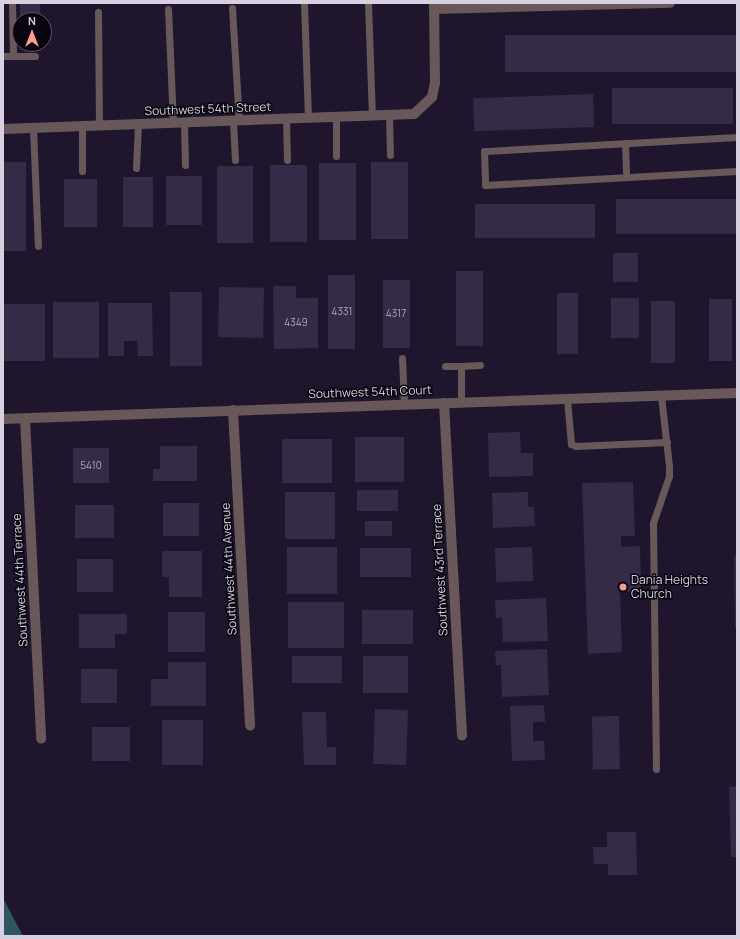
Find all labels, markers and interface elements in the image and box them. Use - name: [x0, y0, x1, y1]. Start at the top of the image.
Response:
- north arrow: [12, 12, 52, 52]
- text: N: [28, 13, 36, 28]
- street label: Southwest 54th Street: [144, 100, 272, 118]
- house number: 4331: [332, 306, 352, 318]
- house number: 4317: [386, 308, 406, 320]
- house number: 4349: [284, 317, 308, 329]
- street label: Southwest 54th Court: [308, 383, 432, 401]
- house number: 5410: [80, 460, 102, 472]
- street label: Southwest 44th Avenue: [218, 502, 240, 636]
- street label: Southwest 43rd Terrace: [429, 504, 451, 636]
- street label: Southwest 44th Terrace: [9, 513, 31, 647]
- place label: Dania Heights Church: [631, 573, 708, 601]
- marker: Dania Heights Church: [618, 582, 628, 592]

